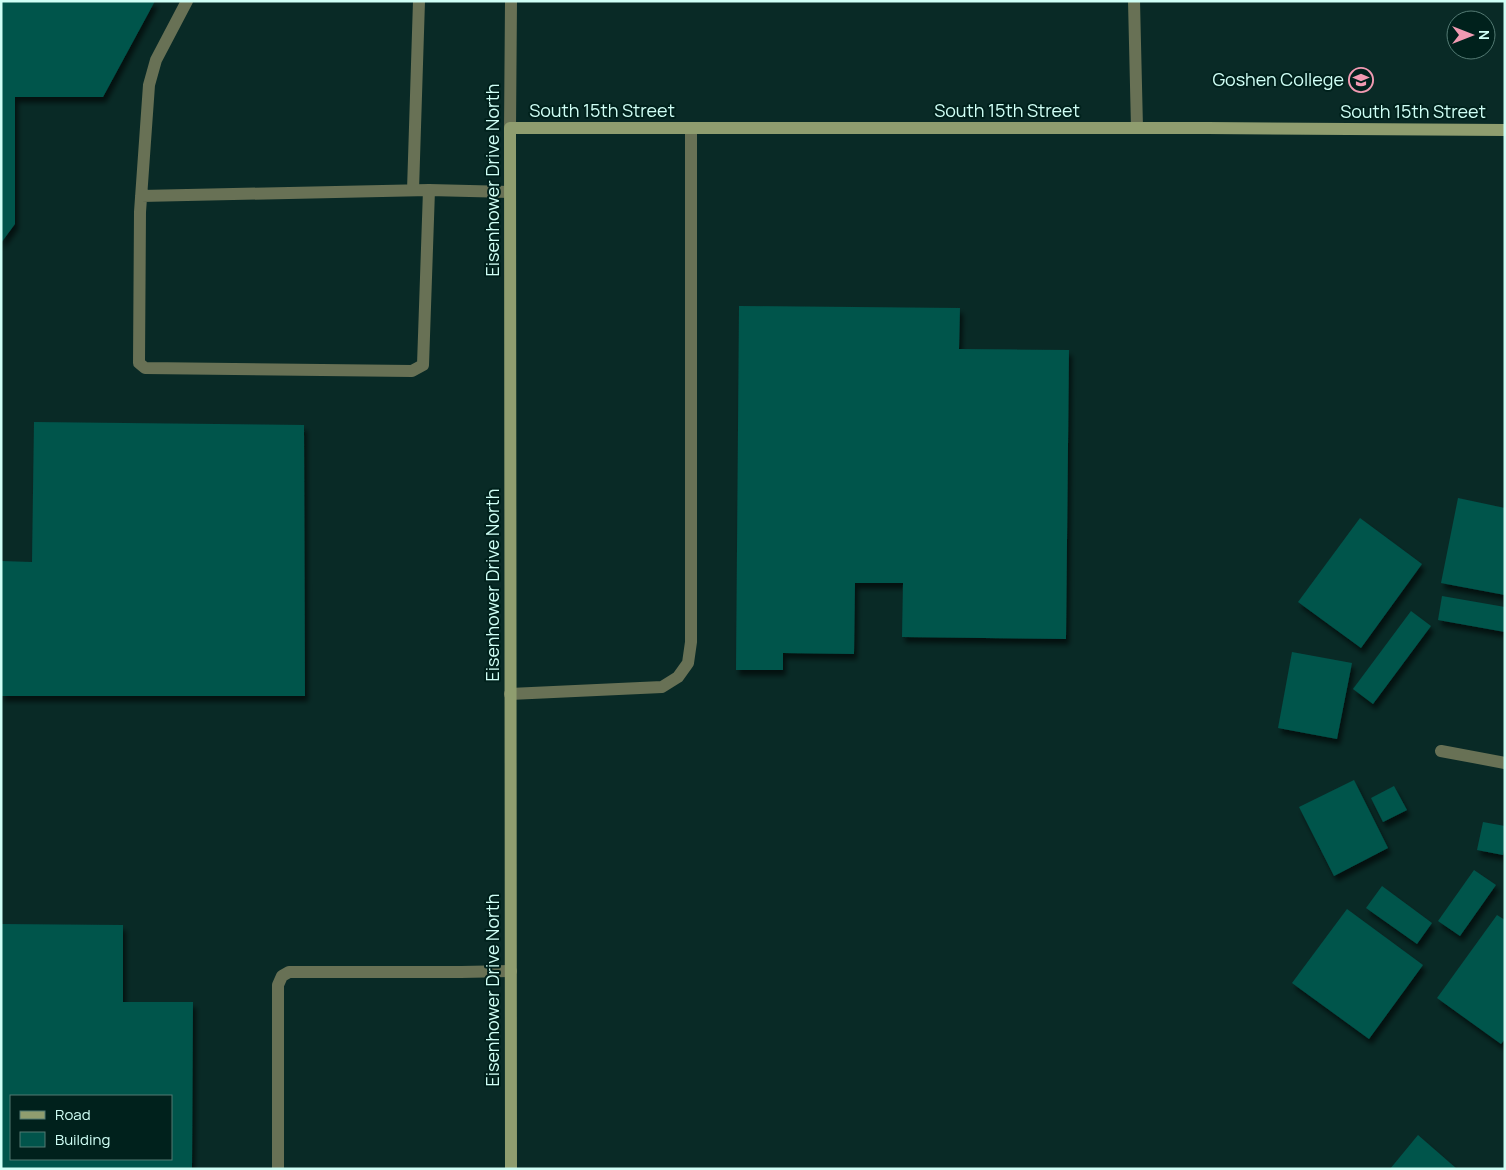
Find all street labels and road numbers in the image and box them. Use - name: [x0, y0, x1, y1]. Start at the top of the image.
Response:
- street label: Eisenhower Drive North: [480, 84, 504, 276]
- street label: South 15th Street: [529, 98, 675, 122]
- street label: South 15th Street: [934, 98, 1080, 122]
- street label: South 15th Street: [1340, 99, 1486, 123]
- street label: Eisenhower Drive North: [480, 489, 504, 681]
- street label: Eisenhower Drive North: [480, 894, 504, 1086]

